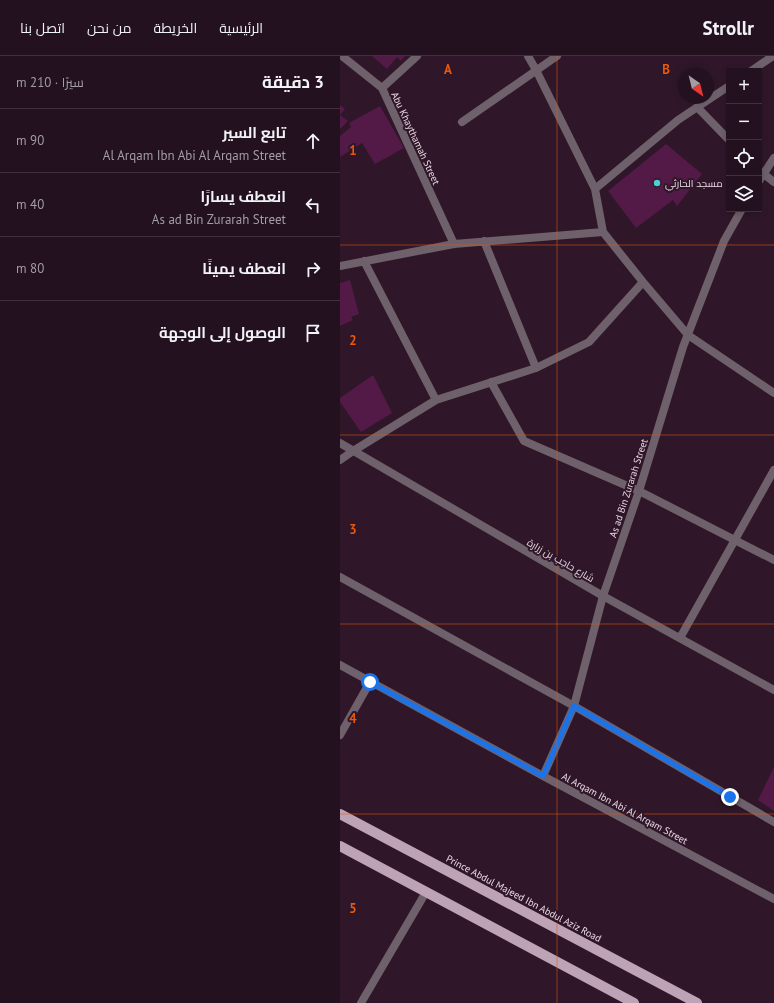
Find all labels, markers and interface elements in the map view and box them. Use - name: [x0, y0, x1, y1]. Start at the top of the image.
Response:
- text: Strollr: [703, 16, 754, 40]
- text: اتصل بنا: [20, 19, 65, 37]
- text: من نحن: [87, 19, 131, 37]
- text: الخريطة: [153, 19, 197, 37]
- text: الرئيسية: [219, 19, 263, 37]
- text: A: [444, 61, 452, 78]
- text: B: [662, 61, 670, 78]
- north arrow: [678, 68, 714, 104]
- map controls: [726, 68, 762, 212]
- button: +: [726, 68, 762, 104]
- text: 3 دقيقة: [262, 71, 324, 93]
- text: سيرًا · 210 m: [16, 74, 84, 91]
- street label: Abu Khaythamah Street: [388, 90, 443, 187]
- button: −: [726, 104, 762, 140]
- text: تابع السير: [223, 123, 286, 142]
- icon: ahead: [302, 130, 324, 152]
- text: 90 m: [16, 132, 44, 149]
- button: locate: [726, 140, 762, 176]
- text: 1: [349, 142, 357, 159]
- text: Al Arqam Ibn Abi Al Arqam Street: [103, 147, 286, 164]
- button: layers: [726, 176, 762, 212]
- place label: مسجد الحارثي: [665, 177, 723, 191]
- marker: مسجد الحارثي: [652, 178, 662, 188]
- text: انعطف يسارًا: [200, 187, 286, 206]
- icon: left: [302, 194, 324, 216]
- text: 40 m: [16, 196, 44, 213]
- text: As ad Bin Zurarah Street: [152, 211, 286, 228]
- icon: right: [302, 258, 324, 280]
- text: انعطف يمينًا: [202, 259, 286, 278]
- text: 80 m: [16, 260, 44, 277]
- icon: arrive: [302, 322, 324, 344]
- text: الوصول إلى الوجهة: [159, 323, 286, 342]
- text: 2: [349, 332, 357, 349]
- street label: As ad Bin Zurarah Street: [606, 436, 651, 539]
- text: 3: [349, 521, 357, 538]
- street label: شارع حاجب بن زرارة: [525, 536, 597, 585]
- route start: [361, 673, 379, 691]
- text: 4: [349, 710, 357, 727]
- street label: Al Arqam Ibn Abi Al Arqam Street: [559, 770, 691, 848]
- route end: [721, 788, 739, 806]
- street label: Prince Abdul Majeed Ibn Abdul Aziz Road: [444, 852, 604, 945]
- text: 5: [349, 900, 357, 917]

